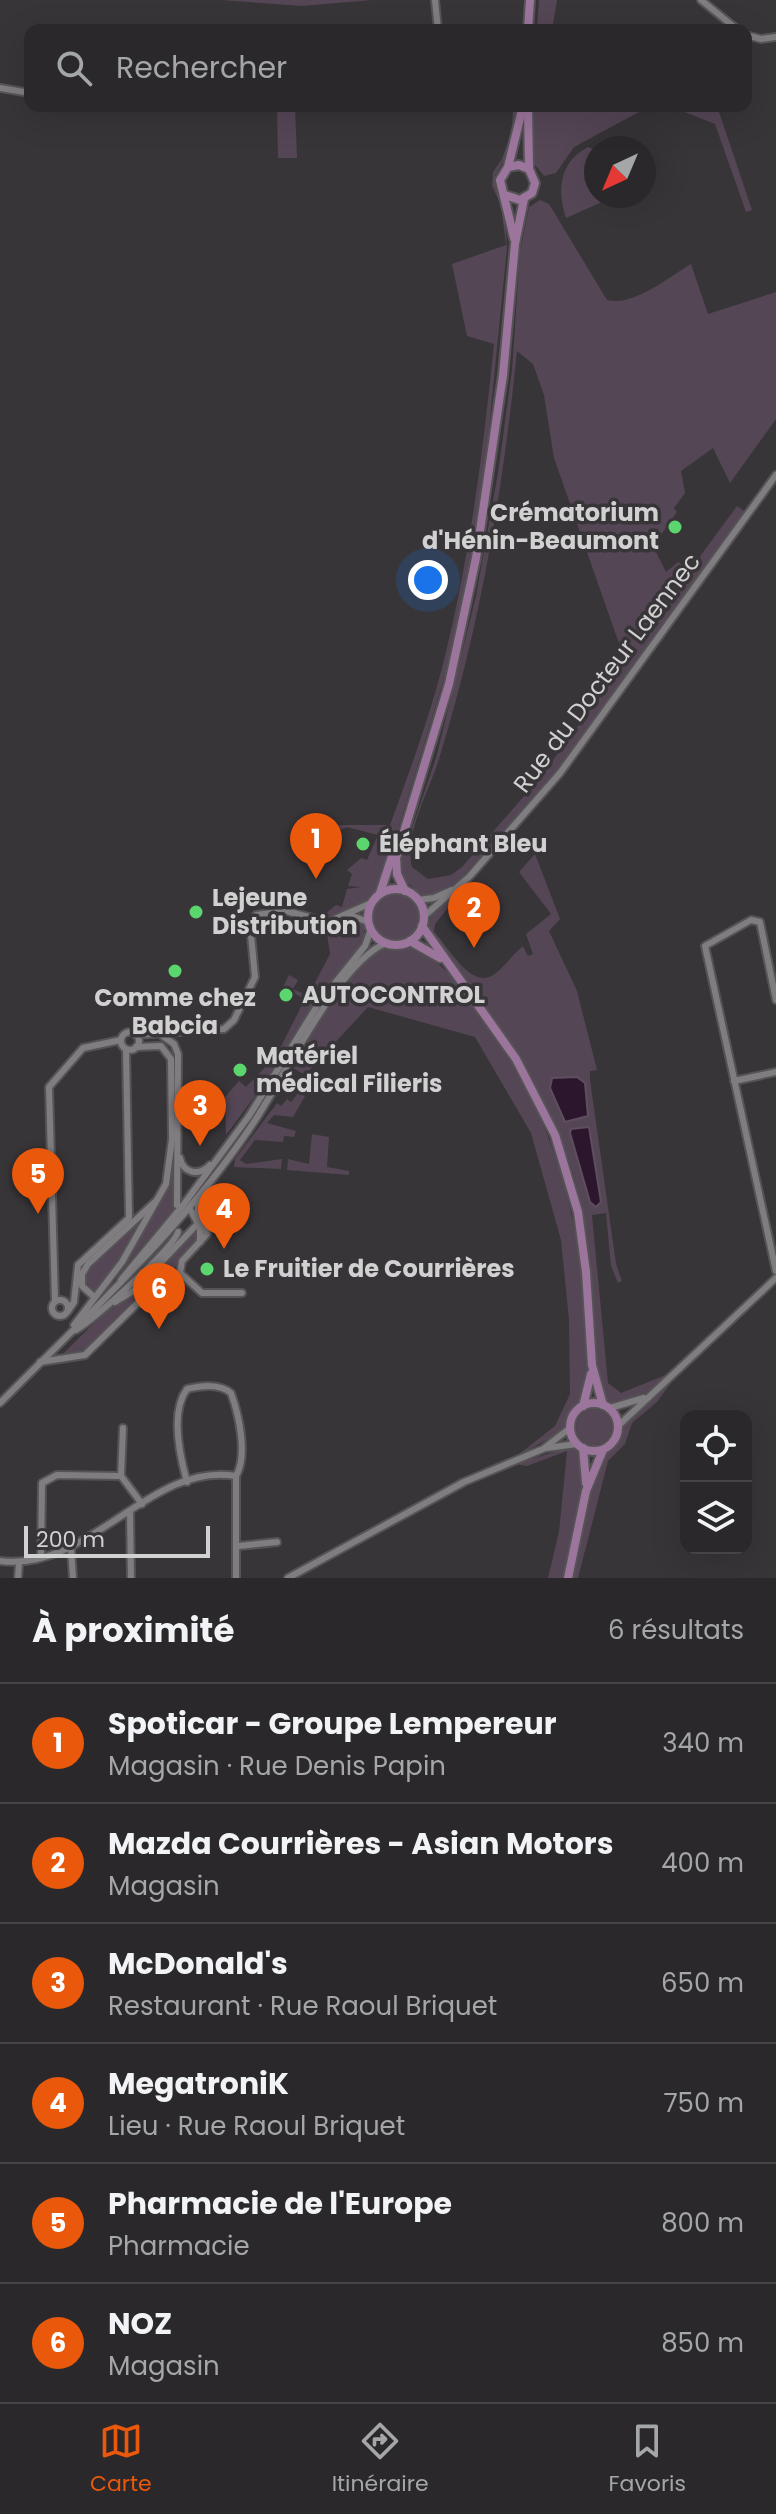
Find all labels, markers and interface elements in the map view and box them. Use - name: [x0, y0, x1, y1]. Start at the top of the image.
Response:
- search box: [24, 24, 752, 112]
- icon: search: [52, 46, 96, 90]
- text: Rechercher: [116, 46, 287, 89]
- north arrow: [584, 136, 656, 208]
- place label: Crématorium d'Hénin-Beaumont: [422, 496, 659, 557]
- marker: Crématorium d'Hénin-Beaumont: [666, 518, 684, 536]
- street label: Rue du Docteur Laennec: [506, 546, 708, 799]
- your location: [408, 560, 448, 600]
- pin: 1: [290, 813, 342, 879]
- place label: Éléphant Bleu: [379, 827, 547, 860]
- marker: Éléphant Bleu: [354, 835, 372, 853]
- place label: Lejeune Distribution: [212, 881, 358, 942]
- pin: 2: [448, 882, 500, 948]
- marker: Lejeune Distribution: [187, 903, 205, 921]
- marker: Comme chez Babcia: [166, 962, 184, 980]
- place label: AUTOCONTROL: [302, 978, 485, 1011]
- place label: Comme chez Babcia: [94, 981, 256, 1042]
- marker: AUTOCONTROL: [277, 986, 295, 1004]
- place label: Matériel médical Filieris: [256, 1039, 442, 1100]
- marker: Matériel médical Filieris: [231, 1061, 249, 1079]
- pin: 3: [174, 1080, 226, 1146]
- pin: 5: [12, 1148, 64, 1214]
- pin: 4: [198, 1183, 250, 1249]
- place label: Le Fruitier de Courrières: [223, 1252, 515, 1285]
- marker: Le Fruitier de Courrières: [198, 1260, 216, 1278]
- pin: 6: [133, 1263, 185, 1329]
- map controls: [680, 1410, 752, 1554]
- button: locate: [680, 1410, 752, 1482]
- button: layers: [680, 1482, 752, 1554]
- scale bar: [24, 1522, 210, 1558]
- text: 200 m: [36, 1524, 105, 1555]
- text: À proximité: [32, 1606, 234, 1654]
- text: 6 résultats: [608, 1612, 744, 1648]
- text: Spoticar - Groupe Lempereur: [108, 1702, 556, 1745]
- text: 1: [53, 1725, 63, 1761]
- text: 340 m: [662, 1725, 744, 1761]
- text: Magasin · Rue Denis Papin: [108, 1748, 446, 1784]
- text: Mazda Courrières - Asian Motors: [108, 1822, 613, 1865]
- text: 2: [51, 1845, 65, 1881]
- text: 400 m: [661, 1845, 744, 1881]
- text: Magasin: [108, 1868, 220, 1904]
- text: McDonald's: [108, 1942, 288, 1985]
- text: 3: [50, 1965, 66, 2001]
- text: 650 m: [661, 1965, 744, 2001]
- text: Restaurant · Rue Raoul Briquet: [108, 1988, 497, 2024]
- text: MegatroniK: [108, 2062, 289, 2105]
- text: 4: [49, 2085, 67, 2121]
- text: 750 m: [663, 2085, 744, 2121]
- text: Lieu · Rue Raoul Briquet: [108, 2108, 405, 2144]
- text: Pharmacie de l'Europe: [108, 2182, 452, 2225]
- text: 5: [50, 2205, 66, 2241]
- text: 800 m: [661, 2205, 744, 2241]
- text: Pharmacie: [108, 2228, 250, 2264]
- text: NOZ: [108, 2302, 172, 2345]
- text: 6: [50, 2325, 66, 2361]
- text: 850 m: [661, 2325, 744, 2361]
- text: Magasin: [108, 2348, 220, 2384]
- tab: Carte: [90, 2419, 152, 2500]
- tab: Itinéraire: [332, 2419, 429, 2500]
- tab: Favoris: [609, 2419, 686, 2500]

